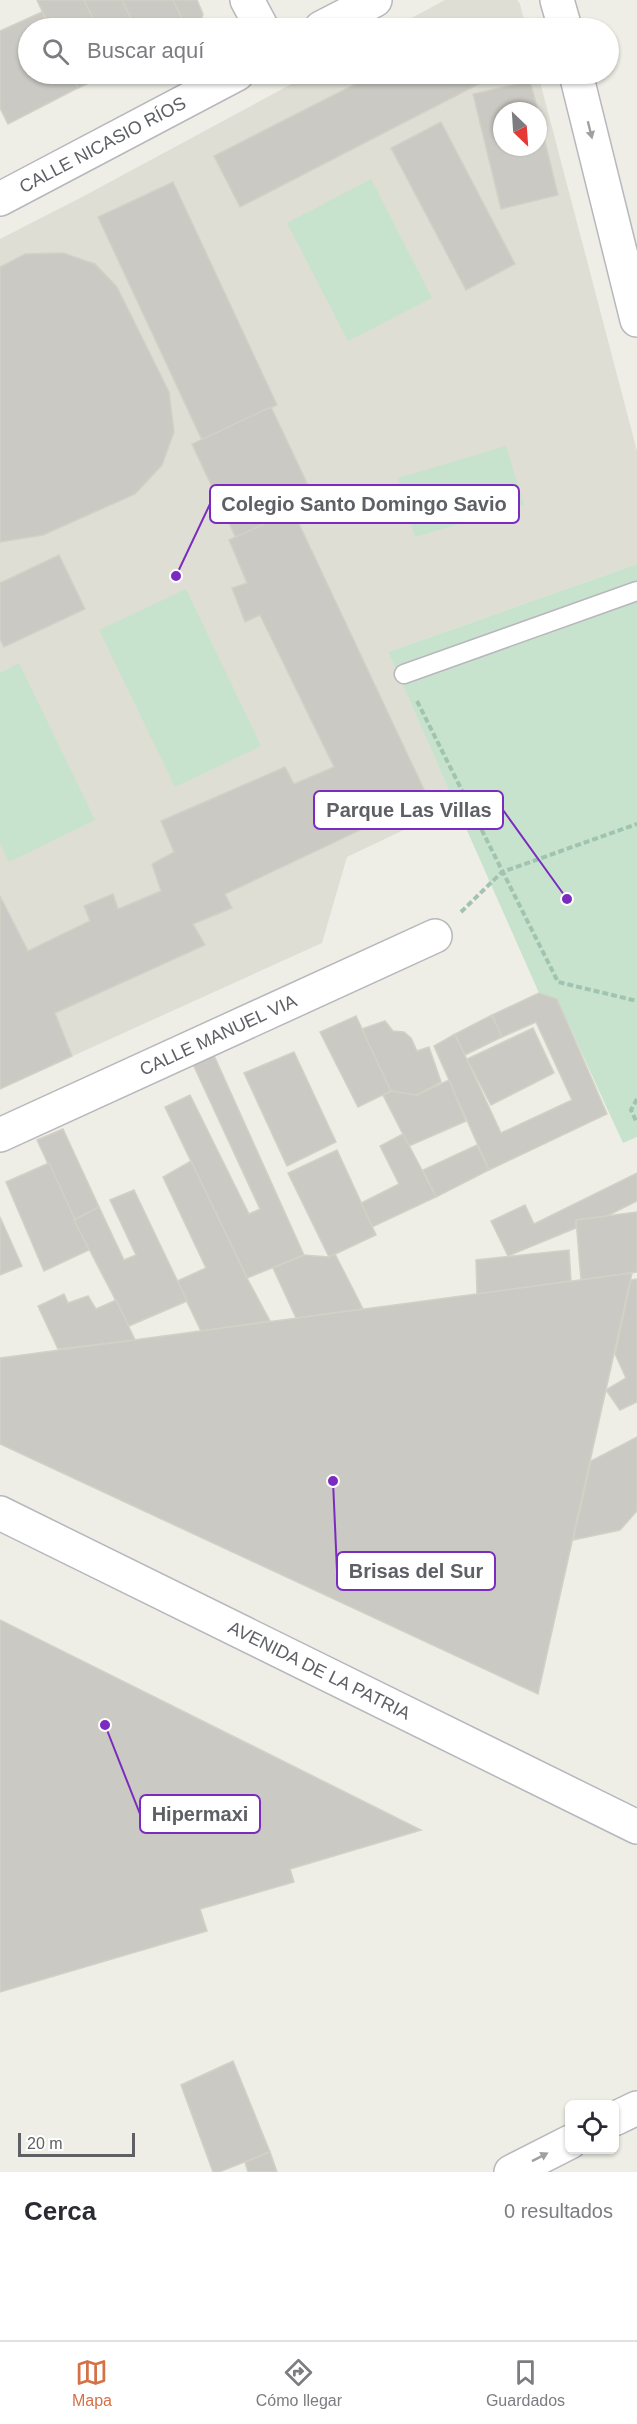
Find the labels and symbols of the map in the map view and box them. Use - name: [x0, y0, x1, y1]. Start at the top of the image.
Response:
- street label: CALLE NICASIO RÍOS: [16, 93, 189, 197]
- north arrow: [493, 102, 547, 156]
- one-way arrow: [585, 121, 595, 139]
- callout: Colegio Santo Domingo Savio: [210, 485, 519, 523]
- text: Colegio Santo Domingo Savio: [221, 493, 507, 515]
- callout: Parque Las Villas: [314, 791, 503, 829]
- text: Parque Las Villas: [326, 799, 492, 821]
- street label: CALLE MANUEL VIA: [137, 991, 300, 1080]
- callout: Brisas del Sur: [337, 1552, 495, 1590]
- text: Brisas del Sur: [349, 1560, 483, 1582]
- street label: AVENIDA DE LA PATRIA: [225, 1617, 414, 1724]
- callout: Hipermaxi: [140, 1795, 260, 1833]
- text: Hipermaxi: [152, 1803, 248, 1825]
- scale bar: [18, 2130, 135, 2158]
- one-way arrow: [532, 2152, 549, 2162]

